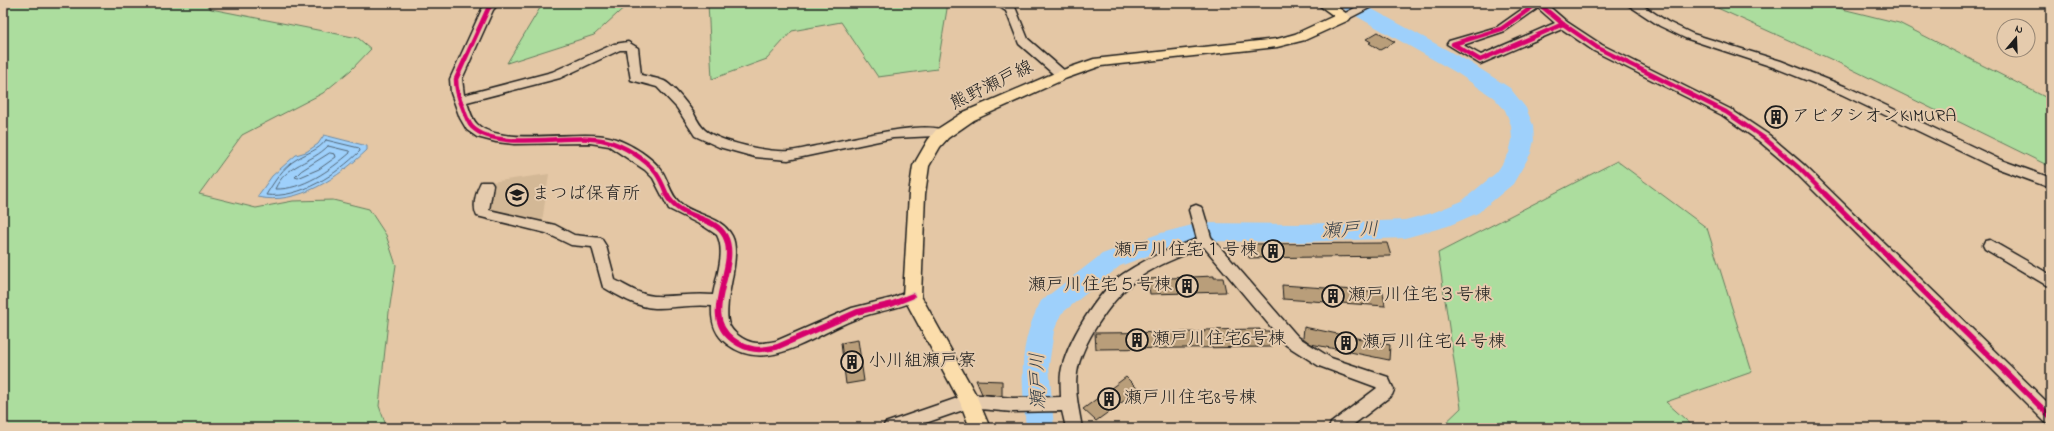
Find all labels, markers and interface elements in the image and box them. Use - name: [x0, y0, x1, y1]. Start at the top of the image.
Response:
- north arrow: [1996, 18, 2036, 58]
- text: N: [2013, 21, 2025, 38]
- street label: 熊野瀬戸線: [946, 55, 1038, 117]
- building icon: アビタシオンKIMURA: [1763, 104, 1789, 130]
- place label: アビタシオンKIMURA: [1792, 104, 1956, 130]
- school or university icon: まつば保育所: [504, 182, 530, 208]
- place label: まつば保育所: [532, 182, 640, 208]
- water label: 瀬戸川: [1321, 217, 1379, 245]
- place label: 瀬戸川住宅１号棟: [1114, 238, 1258, 264]
- building icon: 瀬戸川住宅１号棟: [1260, 238, 1286, 264]
- place label: 瀬戸川住宅５号棟: [1028, 273, 1172, 299]
- building icon: 瀬戸川住宅５号棟: [1174, 273, 1200, 299]
- building icon: 瀬戸川住宅３号棟: [1320, 283, 1346, 309]
- place label: 瀬戸川住宅３号棟: [1348, 283, 1492, 309]
- building icon: 瀬戸川住宅6号棟: [1124, 327, 1150, 353]
- place label: 瀬戸川住宅6号棟: [1152, 327, 1286, 353]
- building icon: 瀬戸川住宅４号棟: [1333, 330, 1359, 356]
- place label: 瀬戸川住宅４号棟: [1362, 330, 1506, 356]
- building icon: 小川組瀬戸寮: [839, 349, 865, 375]
- place label: 小川組瀬戸寮: [868, 349, 976, 375]
- water label: 瀬戸川: [1025, 352, 1053, 410]
- building icon: 瀬戸川住宅8号棟: [1096, 386, 1122, 412]
- place label: 瀬戸川住宅8号棟: [1124, 386, 1257, 412]

